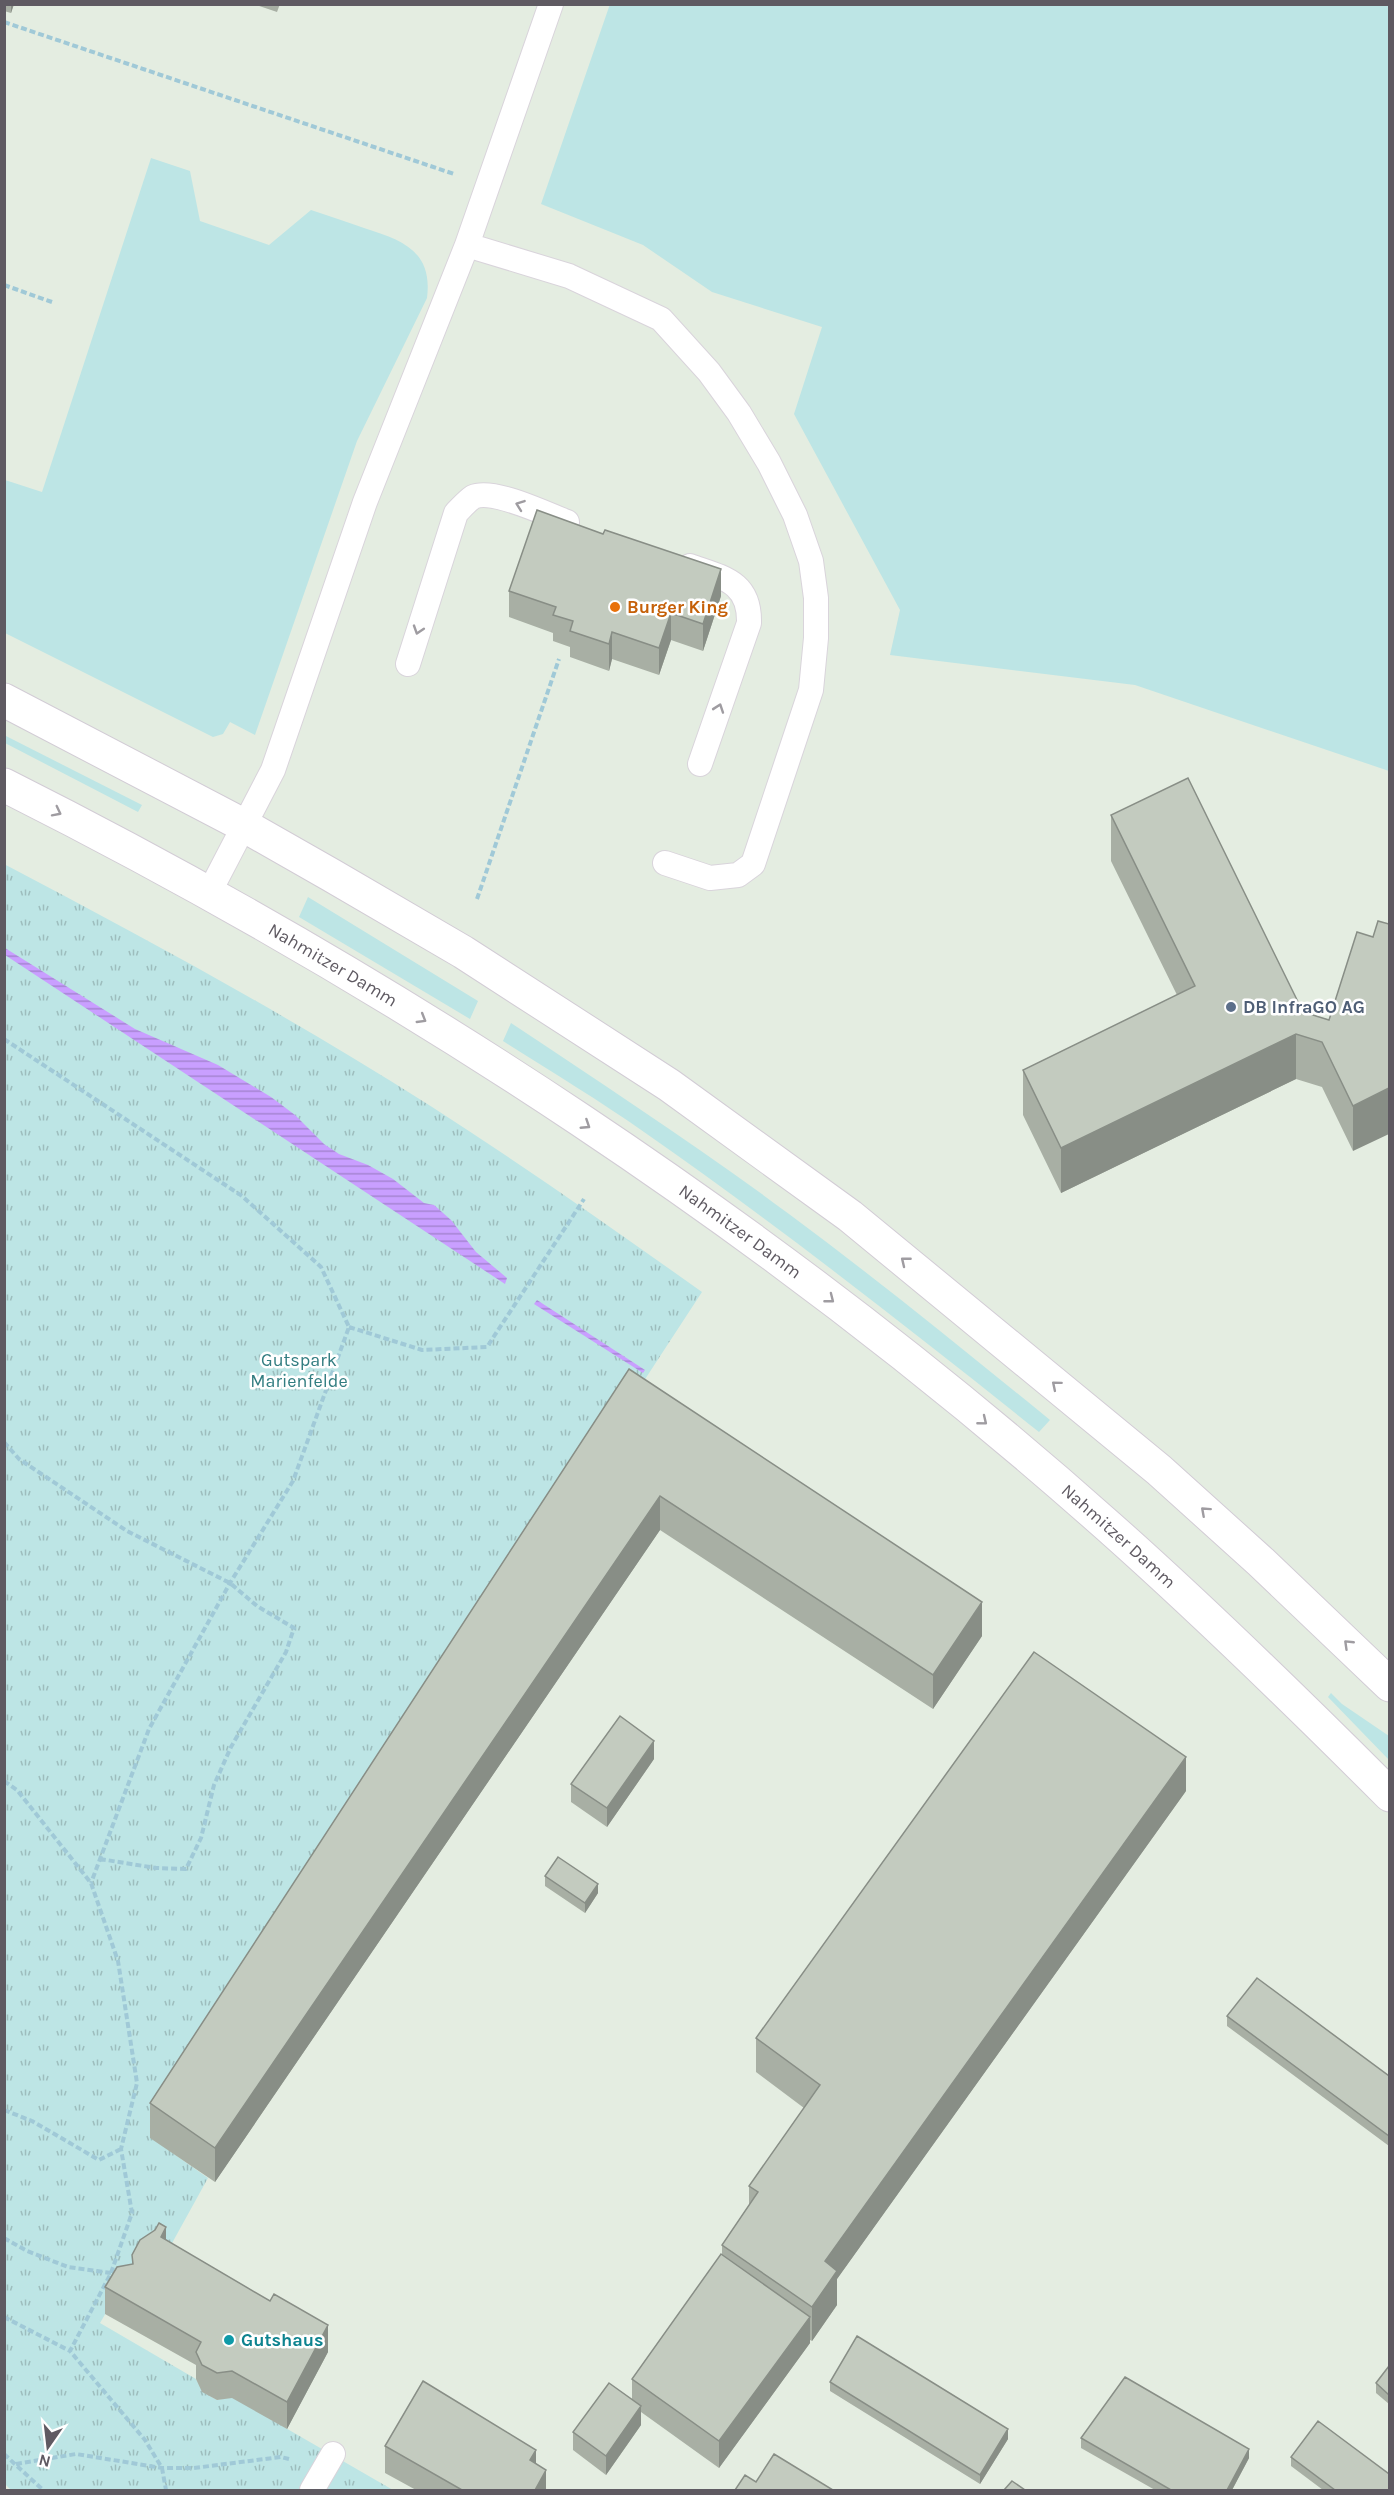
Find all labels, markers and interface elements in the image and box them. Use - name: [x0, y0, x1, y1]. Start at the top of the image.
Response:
- one-way arrow: [515, 499, 526, 512]
- place label: Burger King: [627, 596, 728, 618]
- marker: Burger King: [608, 600, 622, 614]
- one-way arrow: [413, 624, 426, 635]
- one-way arrow: [712, 703, 725, 714]
- one-way arrow: [50, 804, 61, 816]
- street label: Nahmitzer Damm: [264, 918, 402, 1012]
- place label: DB InfraGO AG: [1243, 996, 1365, 1018]
- marker: DB InfraGO AG: [1224, 1000, 1238, 1014]
- one-way arrow: [416, 1012, 426, 1024]
- one-way arrow: [579, 1118, 590, 1129]
- street label: Nahmitzer Damm: [675, 1180, 806, 1283]
- one-way arrow: [901, 1258, 912, 1269]
- one-way arrow: [824, 1292, 835, 1303]
- park label: Gutspark Marienfelde: [250, 1349, 348, 1392]
- one-way arrow: [1052, 1381, 1063, 1392]
- one-way arrow: [976, 1413, 987, 1424]
- street label: Nahmitzer Damm: [1057, 1479, 1180, 1593]
- one-way arrow: [1201, 1507, 1212, 1518]
- one-way arrow: [1344, 1640, 1355, 1651]
- place label: Gutshaus: [241, 2329, 324, 2351]
- marker: Gutshaus: [222, 2333, 236, 2347]
- north arrow: [18, 2417, 78, 2477]
- text: N: [37, 2450, 52, 2472]

